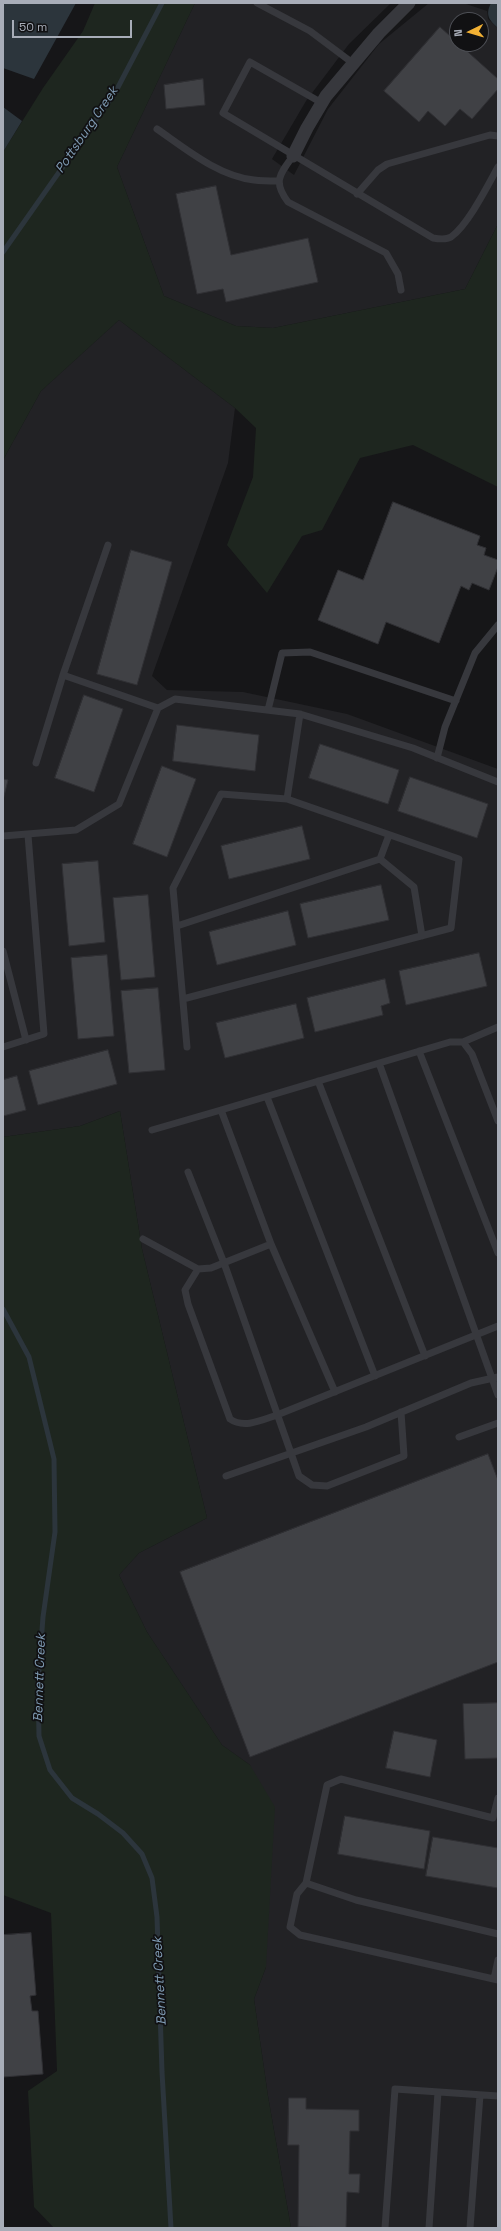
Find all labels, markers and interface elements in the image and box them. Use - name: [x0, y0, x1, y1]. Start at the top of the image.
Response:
- scale bar: [14, 12, 134, 38]
- north arrow: [449, 12, 489, 52]
- text: 50 m: [19, 19, 47, 35]
- text: N: [451, 29, 465, 37]
- water label: Pottsburg Creek: [52, 84, 122, 176]
- water label: Bennett Creek: [31, 1633, 49, 1723]
- water label: Bennett Creek: [150, 1936, 170, 2026]

